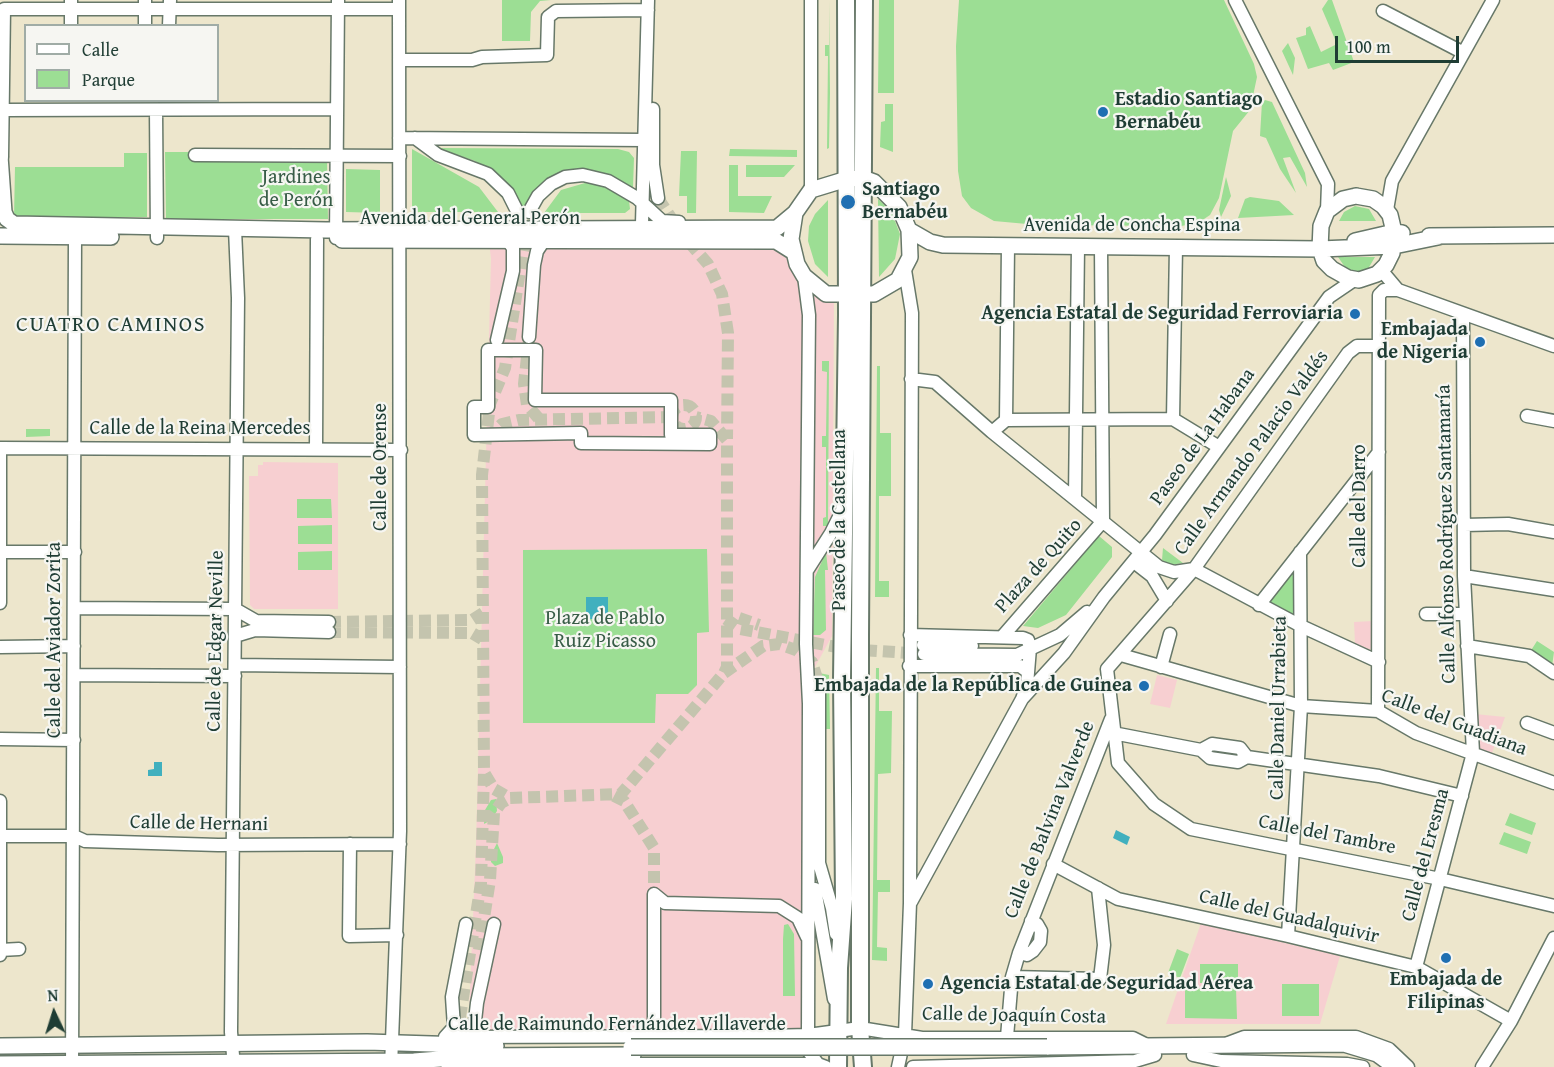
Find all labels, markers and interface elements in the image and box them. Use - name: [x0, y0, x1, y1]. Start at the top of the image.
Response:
- legend: [24, 24, 219, 102]
- scale bar: [1338, 24, 1462, 62]
- text: 100 m: [1346, 33, 1391, 60]
- text: Calle: [82, 36, 119, 63]
- text: Parque: [82, 66, 135, 93]
- place label: Estadio Santiago Bernabéu: [1115, 88, 1263, 135]
- marker: Estadio Santiago Bernabéu: [1096, 105, 1110, 119]
- park label: Jardines de Perón: [259, 166, 333, 213]
- place label: Santiago Bernabéu: [862, 178, 948, 225]
- marker: Santiago Bernabéu: [839, 193, 857, 211]
- street label: Avenida del General Perón: [360, 207, 580, 231]
- street label: Avenida de Concha Espina: [1024, 214, 1240, 238]
- place label: Agencia Estatal de Seguridad Ferroviaria: [981, 302, 1343, 326]
- marker: Agencia Estatal de Seguridad Ferroviaria: [1348, 307, 1362, 321]
- district label: CUATRO CAMINOS: [16, 312, 206, 338]
- place label: Embajada de Nigeria: [1377, 318, 1468, 365]
- marker: Embajada de Nigeria: [1473, 335, 1487, 349]
- street label: Calle Armando Palacio Valdés: [1170, 346, 1334, 560]
- street label: Paseo de La Habana: [1145, 364, 1261, 510]
- street label: Calle Alfonso Rodríguez Santamaría: [1432, 384, 1462, 684]
- street label: Calle de Orense: [369, 403, 393, 531]
- street label: Calle de la Reina Mercedes: [90, 417, 310, 441]
- street label: Paseo de la Castellana: [828, 429, 852, 611]
- street label: Calle del Darro: [1348, 444, 1372, 568]
- street label: Plaza de Quito: [990, 514, 1088, 618]
- street label: Calle del Aviador Zorita: [43, 542, 67, 738]
- street label: Calle de Edgar Neville: [202, 550, 230, 732]
- park label: Plaza de Pablo Ruiz Picasso: [545, 607, 665, 654]
- street label: Calle Daniel Urrabieta: [1265, 616, 1293, 800]
- place label: Embajada de la República de Guinea: [814, 674, 1132, 698]
- marker: Embajada de la República de Guinea: [1137, 679, 1151, 693]
- street label: Calle del Guadiana: [1378, 684, 1530, 762]
- street label: Calle de Balvina Valverde: [999, 718, 1101, 922]
- street label: Calle del Eresma: [1397, 786, 1455, 924]
- street label: Calle del Tambre: [1256, 810, 1398, 860]
- street label: Calle de Hernani: [130, 811, 268, 837]
- street label: Calle del Guadalquivir: [1197, 885, 1381, 949]
- marker: Embajada de Filipinas: [1439, 951, 1453, 965]
- place label: Embajada de Filipinas: [1390, 968, 1502, 1015]
- place label: Agencia Estatal de Seguridad Aérea: [940, 972, 1253, 996]
- marker: Agencia Estatal de Seguridad Aérea: [921, 977, 935, 991]
- north arrow: [24, 983, 84, 1043]
- text: N: [47, 983, 59, 1007]
- street label: Calle de Joaquín Costa: [922, 1002, 1106, 1030]
- street label: Calle de Raimundo Fernández Villaverde: [448, 1013, 786, 1037]

